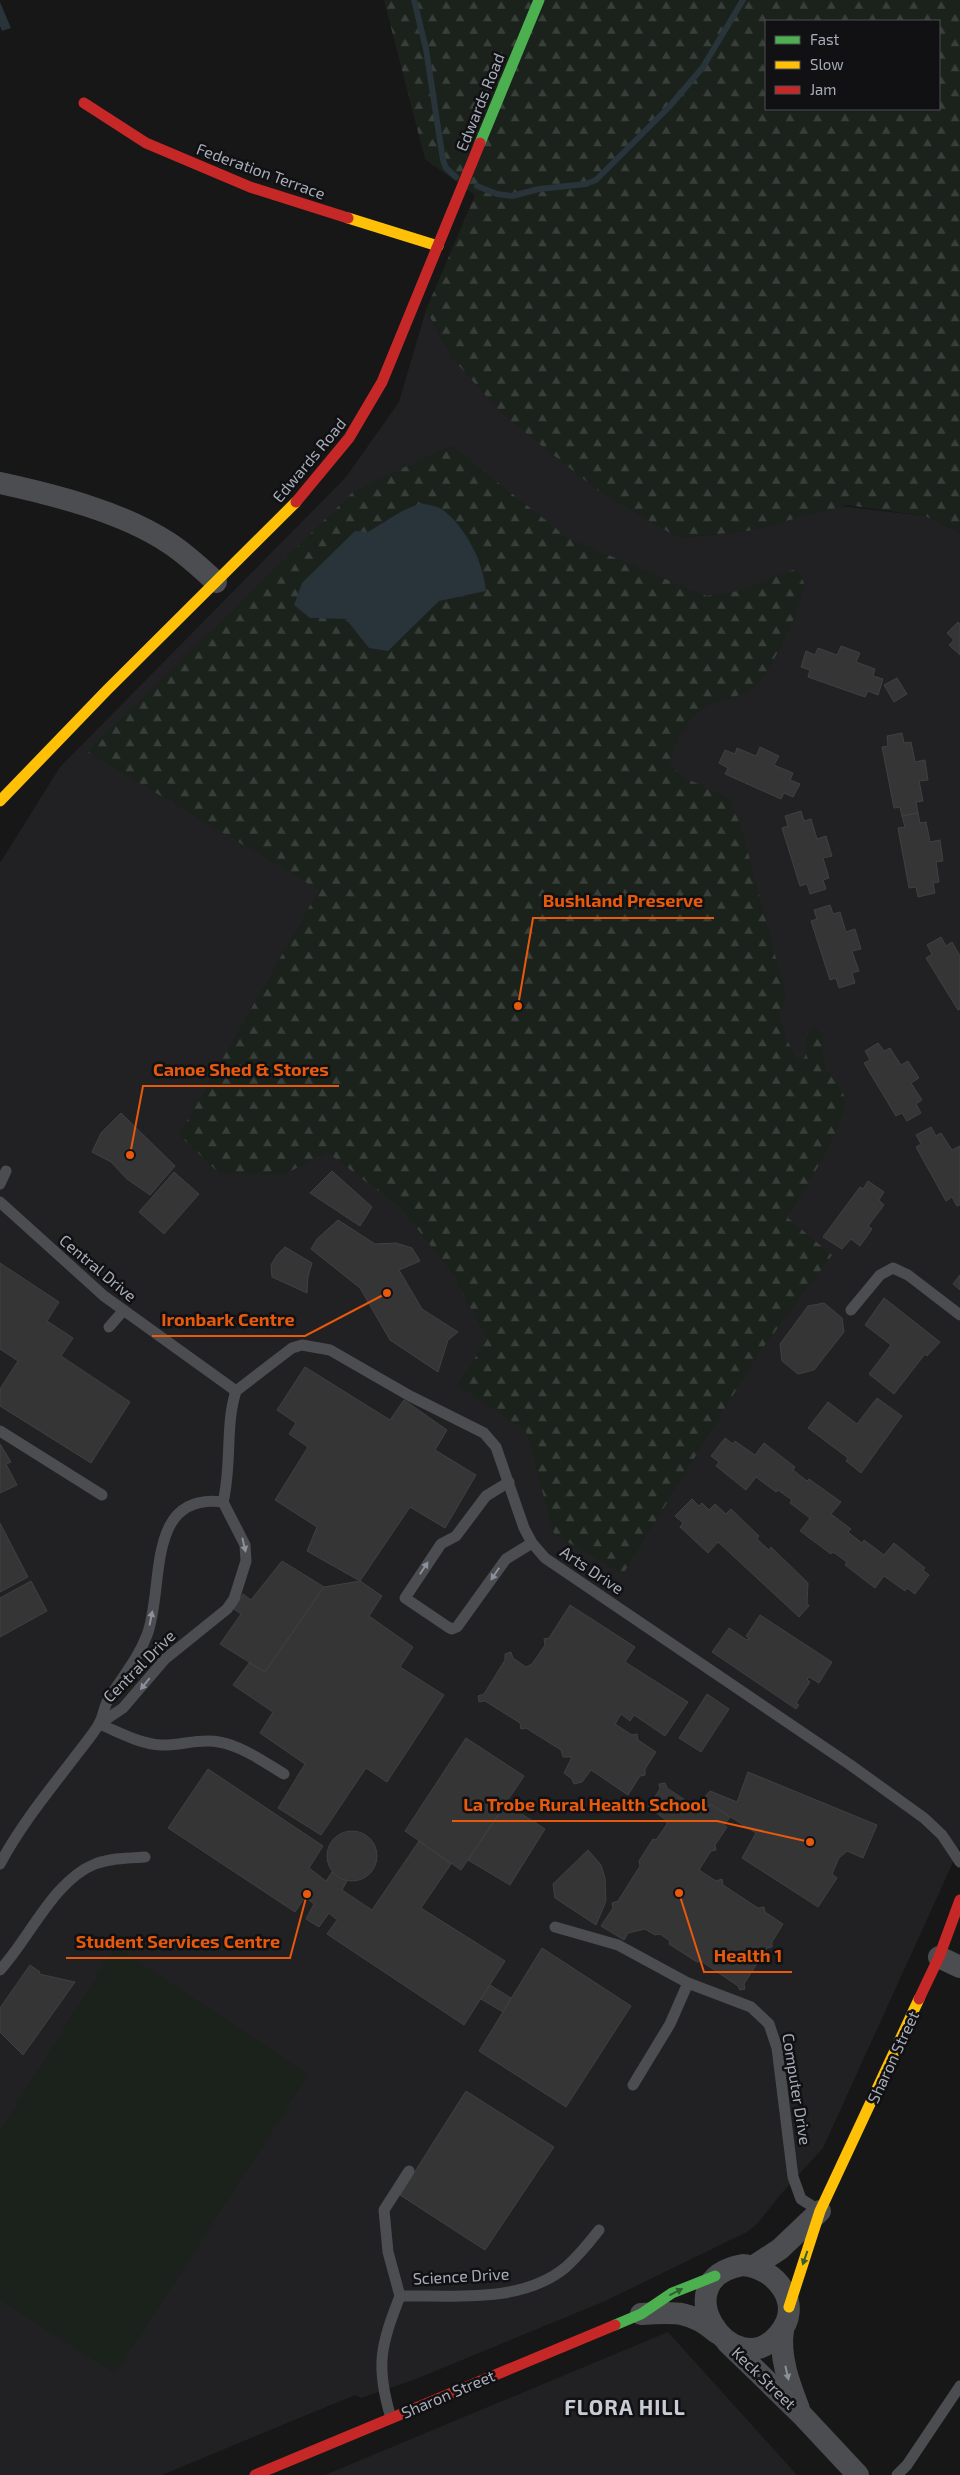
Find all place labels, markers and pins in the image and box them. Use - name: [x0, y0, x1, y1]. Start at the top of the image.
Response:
- callout: Bushland Preserve: [533, 885, 714, 918]
- callout: Canoe Shed & Stores: [143, 1053, 339, 1086]
- callout: Ironbark Centre: [152, 1303, 305, 1336]
- callout: La Trobe Rural Health School: [452, 1788, 717, 1821]
- callout: Student Services Centre: [66, 1925, 290, 1958]
- callout: Health 1: [704, 1939, 792, 1972]

